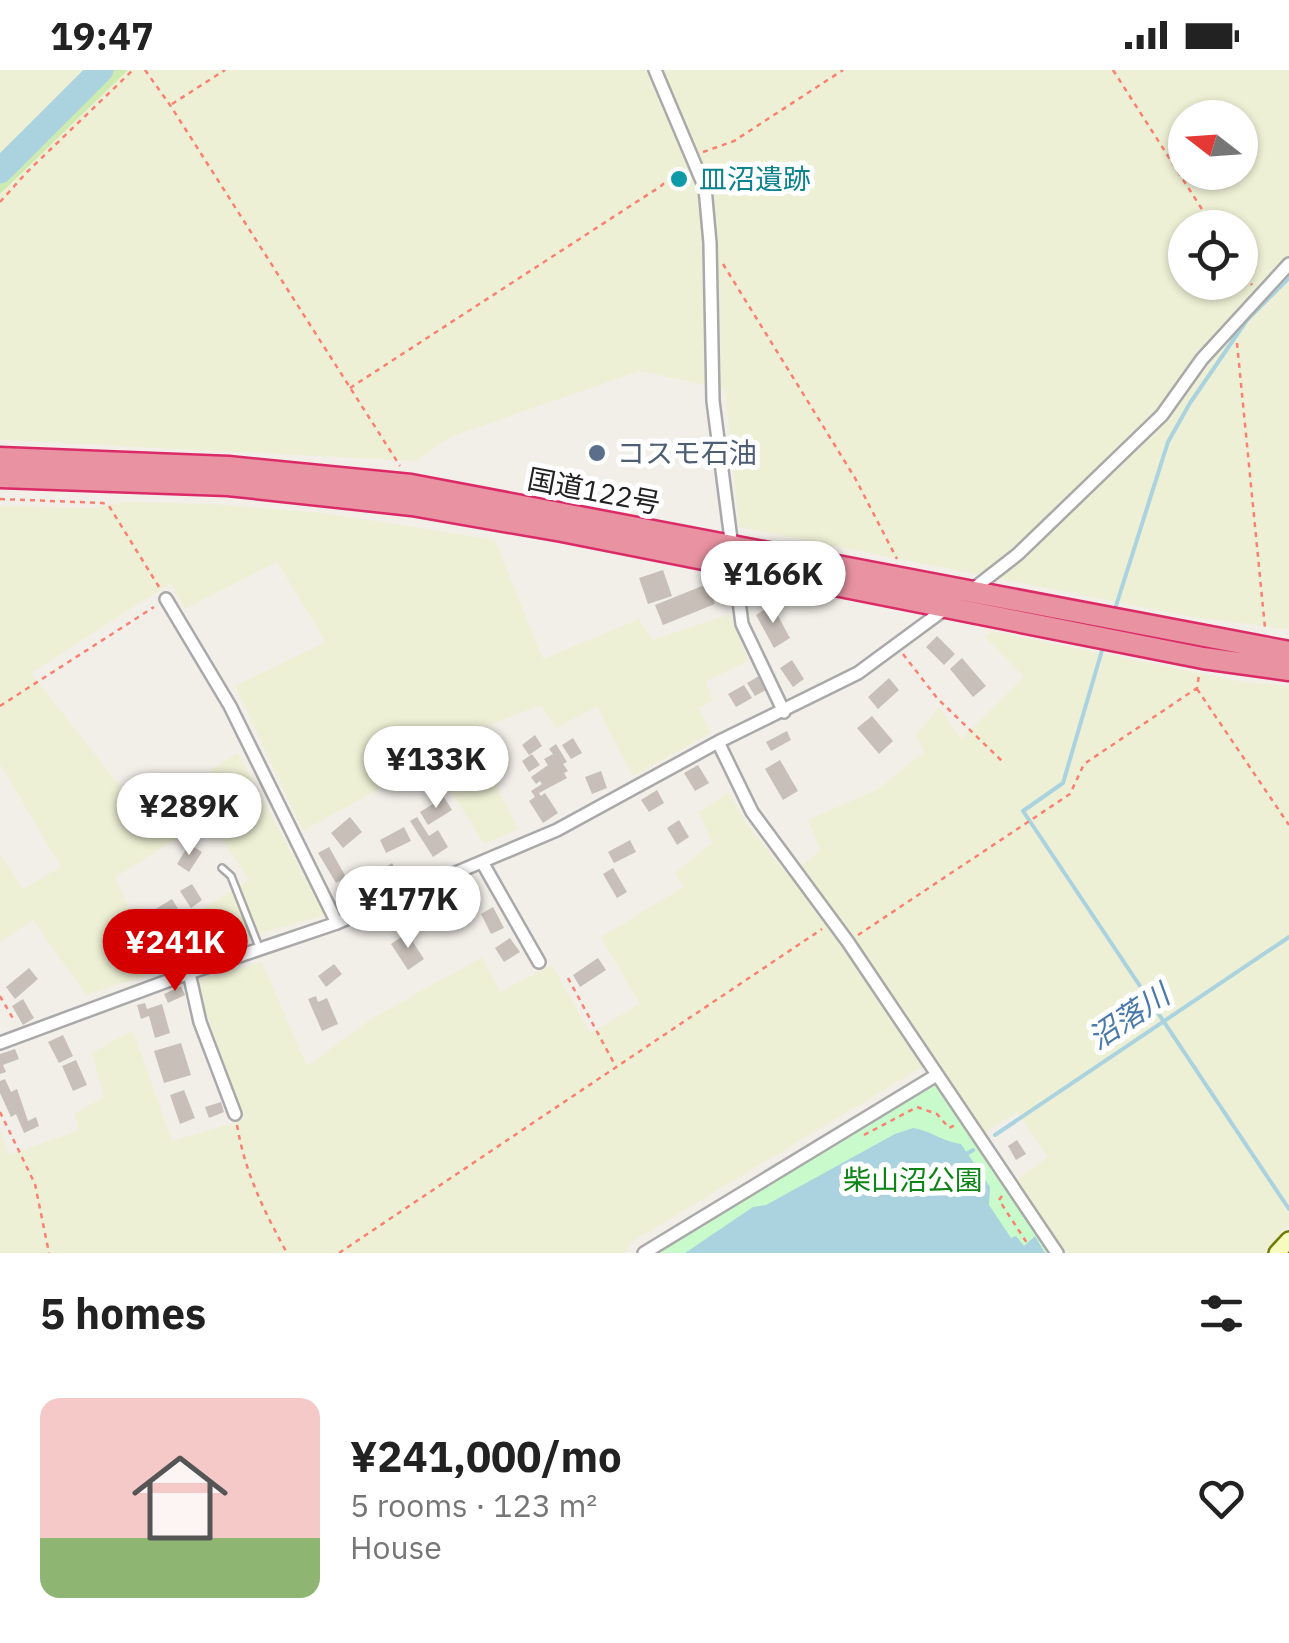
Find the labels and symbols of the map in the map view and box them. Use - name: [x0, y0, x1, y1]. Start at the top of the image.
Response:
- north arrow: [1168, 100, 1258, 190]
- place label: 皿沼遺跡: [699, 160, 811, 197]
- marker: 皿沼遺跡: [668, 168, 690, 190]
- place label: コスモ石油: [617, 434, 757, 471]
- marker: コスモ石油: [586, 442, 608, 464]
- street label: 国道122号: [525, 460, 664, 521]
- pin: ¥166K: [703, 541, 843, 626]
- pin: ¥133K: [366, 726, 506, 811]
- pin: ¥289K: [119, 773, 259, 858]
- pin: ¥177K: [338, 866, 478, 951]
- pin: ¥241K: [105, 909, 245, 994]
- water label: 沼落川: [1080, 973, 1179, 1057]
- park label: 柴山沼公園: [843, 1161, 983, 1198]

